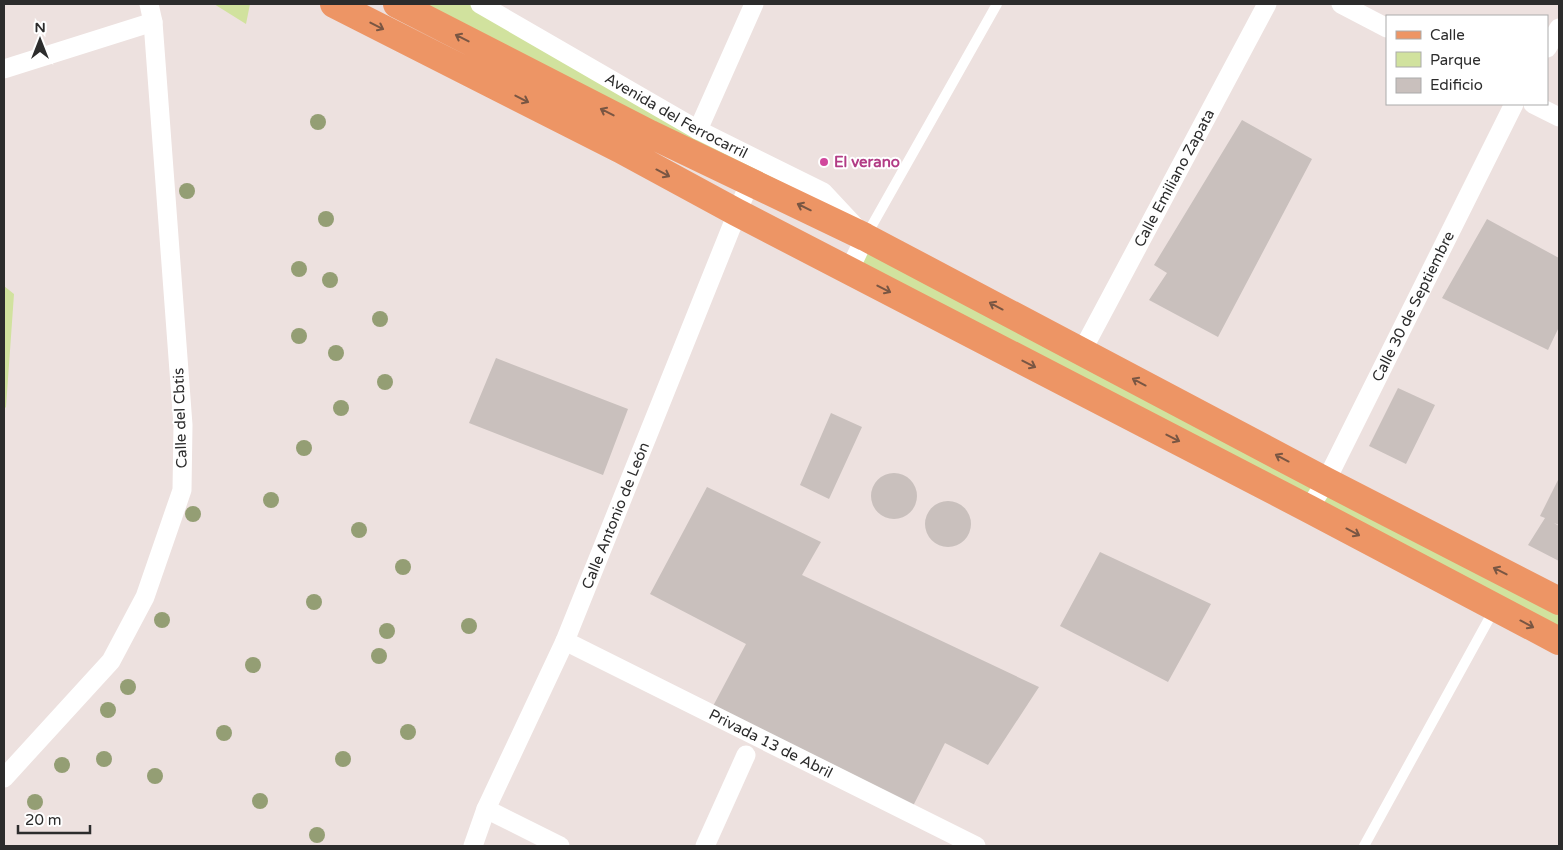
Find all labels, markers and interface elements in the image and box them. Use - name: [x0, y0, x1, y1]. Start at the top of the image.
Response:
- north arrow: [15, 15, 65, 65]
- legend: [1386, 15, 1548, 105]
- text: N: [34, 19, 46, 36]
- one-way arrow: [369, 22, 384, 31]
- text: Calle: [1430, 26, 1465, 44]
- one-way arrow: [455, 32, 470, 42]
- text: Parque: [1430, 51, 1481, 69]
- street label: Avenida del Ferrocarril: [602, 69, 751, 162]
- text: Edificio: [1430, 76, 1483, 94]
- one-way arrow: [514, 95, 529, 105]
- street label: Calle Emiliano Zapata: [1130, 106, 1218, 250]
- one-way arrow: [599, 107, 614, 117]
- place label: El verano: [834, 153, 900, 171]
- marker: El verano: [818, 156, 830, 168]
- one-way arrow: [655, 168, 670, 178]
- one-way arrow: [797, 202, 812, 212]
- street label: Calle 30 de Septiembre: [1368, 228, 1458, 384]
- one-way arrow: [876, 285, 891, 294]
- one-way arrow: [988, 301, 1003, 311]
- one-way arrow: [1021, 359, 1036, 369]
- street label: Calle del Cbtis: [169, 367, 191, 469]
- one-way arrow: [1132, 377, 1147, 386]
- one-way arrow: [1165, 434, 1180, 443]
- street label: Calle Antonio de León: [578, 440, 653, 592]
- one-way arrow: [1275, 453, 1290, 463]
- one-way arrow: [1345, 527, 1360, 537]
- one-way arrow: [1493, 566, 1508, 576]
- one-way arrow: [1519, 620, 1534, 629]
- street label: Privada 13 de Abril: [706, 705, 836, 782]
- scale bar: [18, 802, 90, 834]
- text: 20 m: [25, 811, 62, 829]

